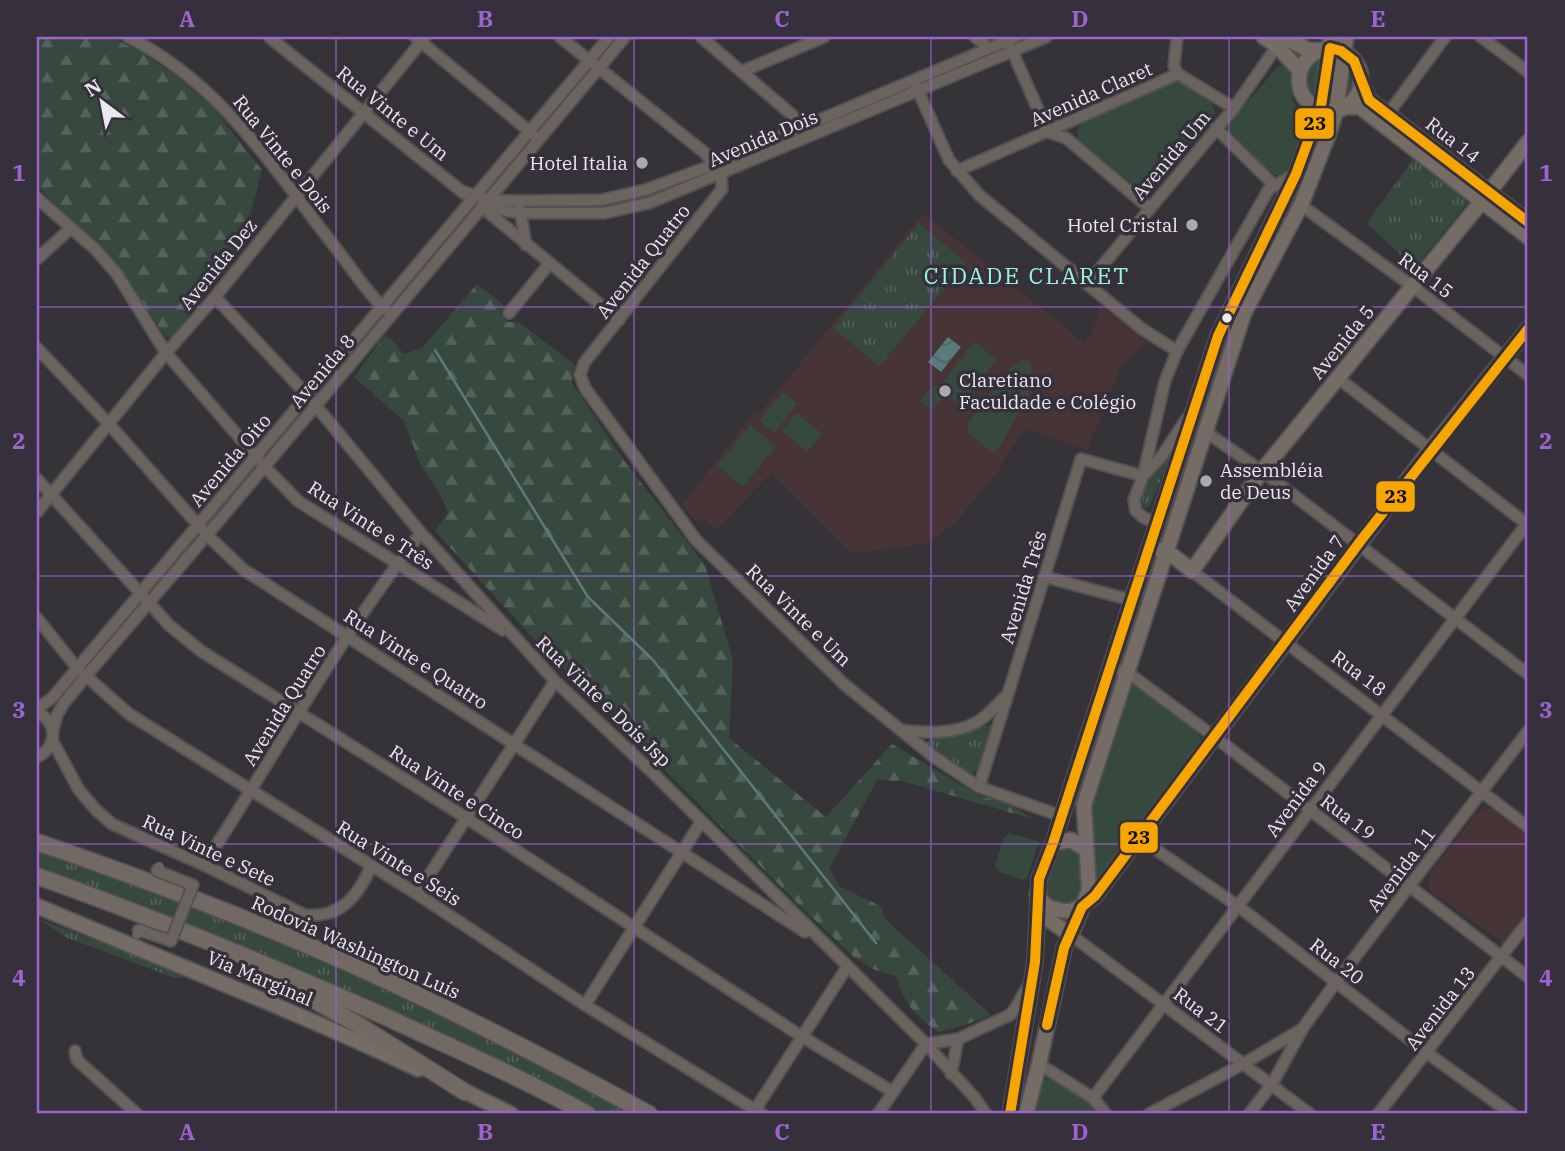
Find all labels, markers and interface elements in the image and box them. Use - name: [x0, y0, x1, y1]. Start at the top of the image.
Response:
- text: A: [179, 3, 195, 33]
- text: B: [477, 3, 493, 33]
- text: C: [774, 3, 790, 33]
- text: D: [1071, 3, 1089, 33]
- text: E: [1370, 3, 1386, 33]
- street label: Avenida Claret: [1026, 56, 1156, 132]
- street label: Rua Vinte e Um: [332, 60, 454, 166]
- north arrow: [66, 66, 136, 136]
- text: N: [80, 73, 106, 102]
- street label: Rua Vinte e Dois: [228, 90, 338, 218]
- street label: Avenida Dois: [705, 104, 821, 172]
- street label: Avenida Um: [1127, 105, 1215, 205]
- line badge: 23: [1294, 107, 1335, 140]
- text: 23: [1304, 111, 1326, 135]
- street label: Rua 14: [1421, 111, 1485, 169]
- place label: Hotel Italia: [530, 151, 628, 175]
- marker: Hotel Italia: [634, 155, 650, 171]
- text: 1: [12, 157, 26, 187]
- text: 1: [1539, 157, 1553, 187]
- street label: Avenida Quatro: [591, 199, 695, 323]
- place label: Hotel Cristal: [1067, 213, 1178, 237]
- street label: Avenida Dez: [174, 214, 262, 314]
- marker: Hotel Cristal: [1184, 217, 1200, 233]
- street label: Rua 15: [1394, 247, 1458, 303]
- district label: CIDADE CLARET: [924, 260, 1130, 290]
- street label: Avenida 5: [1305, 300, 1379, 384]
- unlabelled marker: [1220, 311, 1234, 325]
- street label: Avenida 8: [284, 329, 360, 413]
- place label: Claretiano Faculdade e Colégio: [959, 368, 1136, 414]
- marker: Claretiano Faculdade e Colégio: [937, 383, 953, 399]
- street label: Avenida Oito: [184, 409, 276, 511]
- text: 2: [12, 425, 26, 455]
- text: 2: [1539, 425, 1553, 455]
- place label: Assembléia de Deus: [1220, 458, 1323, 504]
- marker: Assembléia de Deus: [1198, 473, 1214, 489]
- street label: Rua Vinte e Três: [303, 475, 439, 575]
- line badge: 23: [1375, 480, 1416, 513]
- text: 23: [1385, 484, 1407, 508]
- street label: Avenida Três: [994, 527, 1052, 647]
- street label: Avenida 7: [1278, 530, 1350, 616]
- street label: Rua Vinte e Um: [741, 559, 857, 671]
- street label: Rua Vinte e Quatro: [339, 603, 493, 715]
- street label: Rua Vinte e Dois Jsp: [531, 630, 677, 772]
- street label: Avenida Quatro: [237, 640, 331, 770]
- street label: Rua 18: [1327, 645, 1391, 701]
- text: 3: [12, 694, 26, 724]
- text: 3: [1539, 694, 1553, 724]
- street label: Rua Vinte e Cinco: [385, 739, 529, 845]
- street label: Avenida 9: [1260, 756, 1332, 842]
- street label: Rua 19: [1316, 789, 1380, 845]
- street label: Rua Vinte e Sete: [139, 809, 279, 891]
- street label: Rua Vinte e Seis: [332, 815, 466, 911]
- line badge: 23: [1119, 821, 1159, 854]
- street label: Avenida 11: [1361, 822, 1441, 916]
- text: 23: [1128, 825, 1150, 849]
- street label: Rodovia Washington Luís: [248, 890, 464, 1004]
- street label: Rua 20: [1305, 932, 1369, 990]
- street label: Via Marginal: [203, 945, 317, 1011]
- street label: Avenida 13: [1400, 961, 1480, 1055]
- text: 4: [12, 962, 26, 992]
- text: 4: [1539, 962, 1553, 992]
- street label: Rua 21: [1169, 982, 1233, 1038]
- text: A: [179, 1116, 195, 1146]
- text: B: [477, 1116, 493, 1146]
- text: C: [774, 1116, 790, 1146]
- text: D: [1071, 1116, 1089, 1146]
- text: E: [1370, 1116, 1386, 1146]

